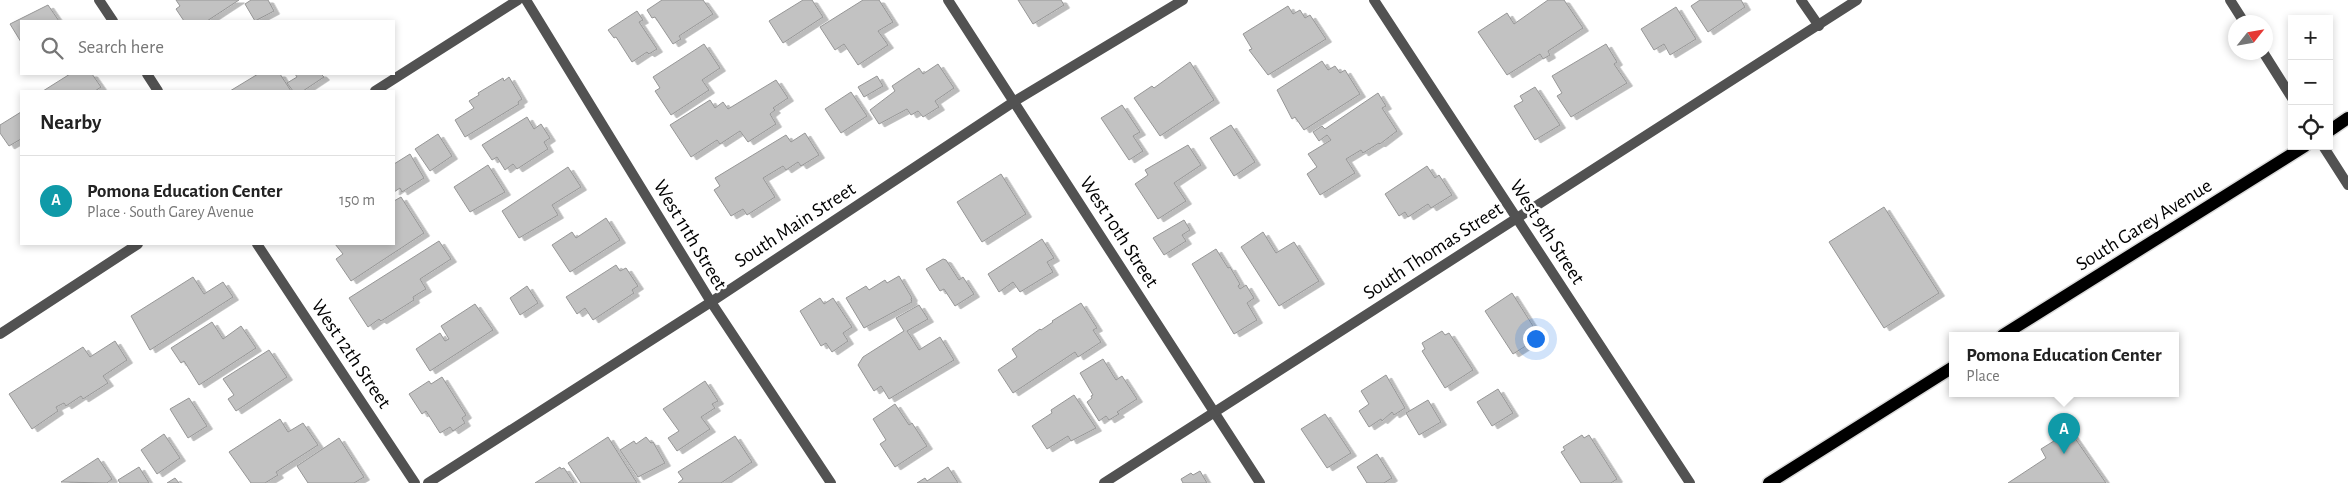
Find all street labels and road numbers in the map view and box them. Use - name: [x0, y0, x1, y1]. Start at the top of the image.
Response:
- street label: West 10th Street: [1076, 173, 1163, 292]
- street label: South Garey Avenue: [2073, 175, 2215, 275]
- street label: West 9th Street: [1506, 176, 1588, 288]
- street label: West 11th Street: [649, 177, 731, 294]
- street label: South Main Street: [731, 178, 859, 271]
- street label: South Thomas Street: [1360, 198, 1507, 303]
- street label: West 12th Street: [307, 296, 395, 413]

